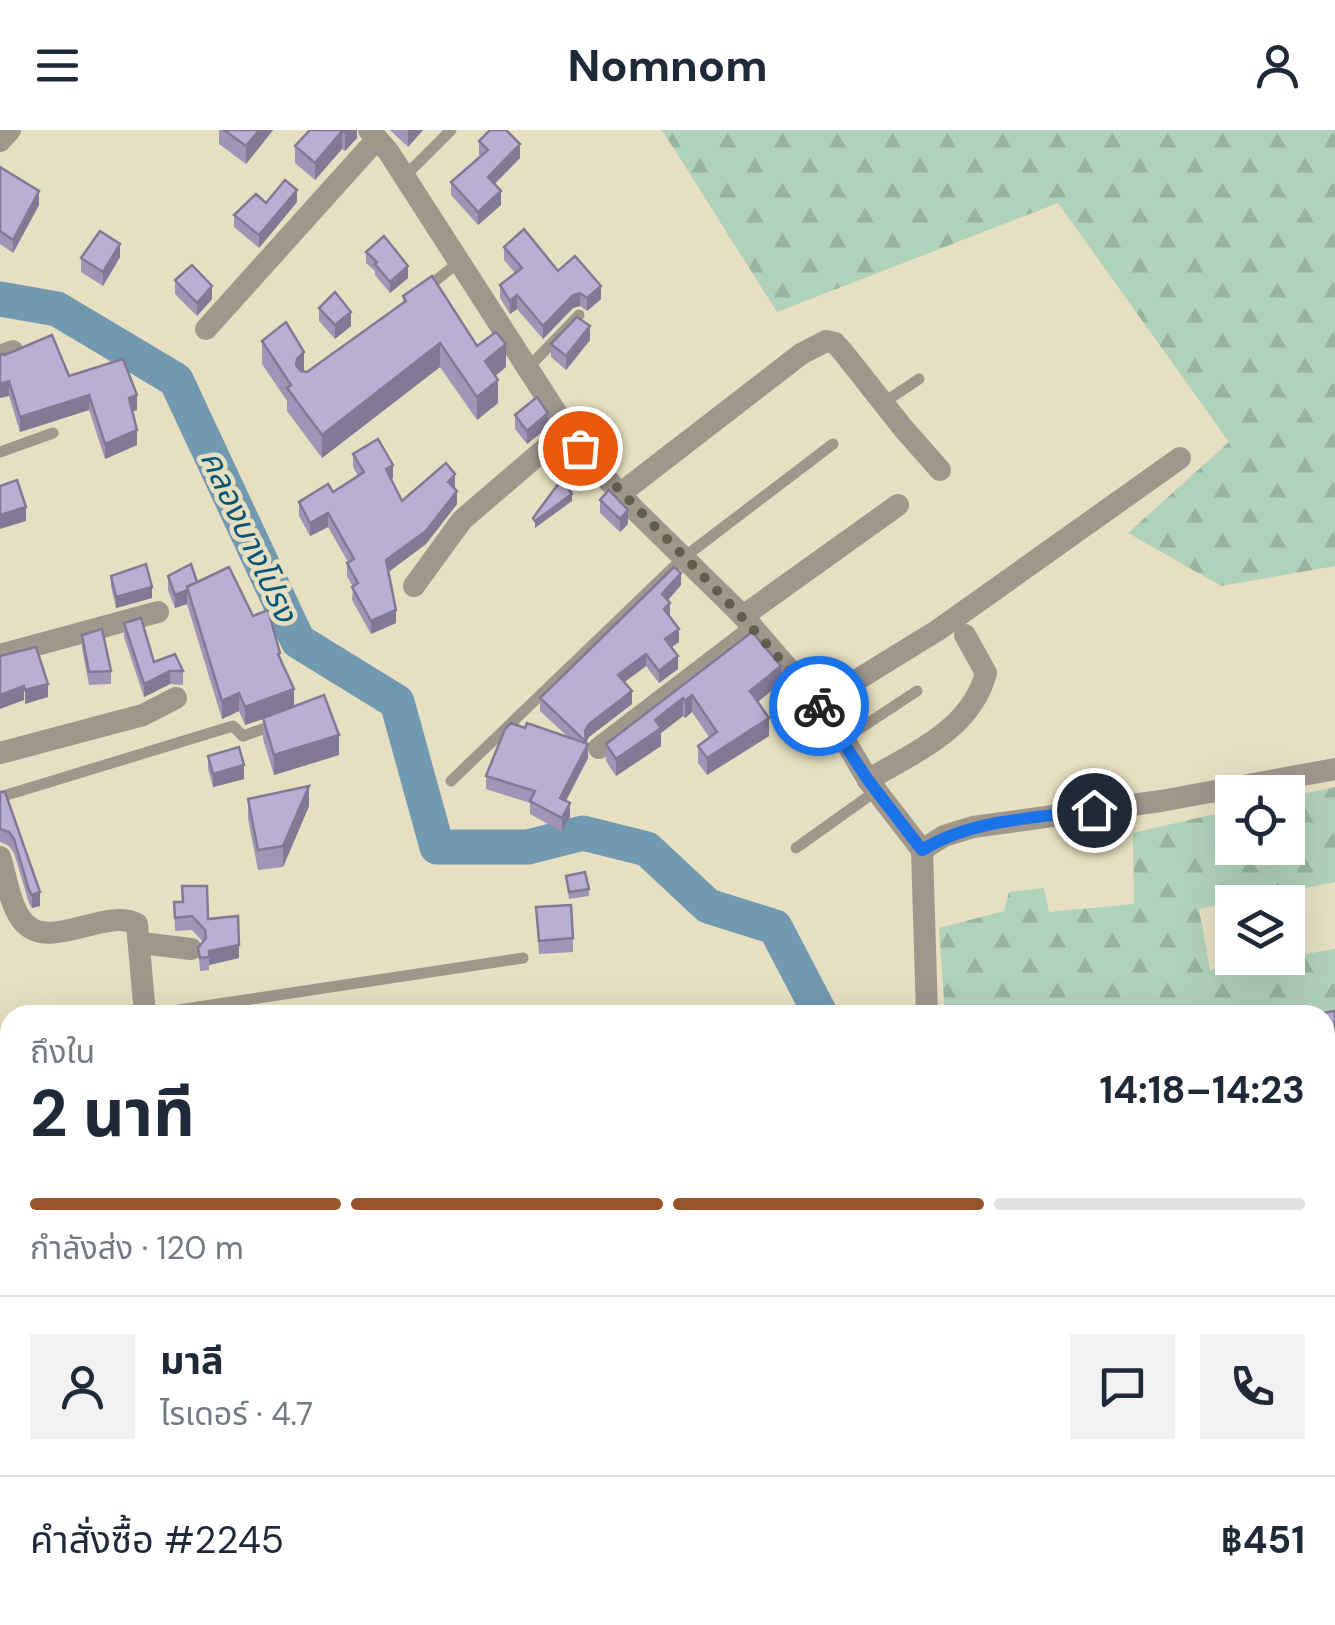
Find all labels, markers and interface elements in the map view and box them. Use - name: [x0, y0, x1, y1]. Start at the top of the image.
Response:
- text: Nomnom: [567, 36, 768, 95]
- icon: menu: [30, 38, 85, 93]
- icon: person: [1250, 38, 1305, 93]
- pin: [538, 406, 623, 491]
- icon: bag: [553, 421, 608, 476]
- water label: คลองบางโปรง: [191, 443, 308, 630]
- courier: [769, 656, 869, 756]
- icon: bike: [792, 679, 847, 734]
- pin: [1052, 768, 1137, 853]
- map controls: [1215, 775, 1305, 975]
- button: locate: [1215, 775, 1305, 865]
- icon: home: [1067, 783, 1122, 838]
- button: layers: [1215, 885, 1305, 975]
- text: ถึงใน: [30, 1031, 95, 1073]
- text: 14:18–14:23: [1099, 1065, 1305, 1115]
- text: 2 นาที: [30, 1072, 195, 1156]
- text: กำลังส่ง · 120 m: [30, 1227, 244, 1269]
- button: person: [30, 1334, 135, 1439]
- button: chat: [1070, 1334, 1175, 1439]
- button: phone: [1200, 1334, 1305, 1439]
- text: มาลี: [160, 1336, 224, 1386]
- text: ไรเดอร์ · 4.7: [160, 1393, 313, 1435]
- text: คำสั่งซื้อ #2245: [30, 1515, 284, 1565]
- text: ฿451: [1221, 1515, 1305, 1565]

